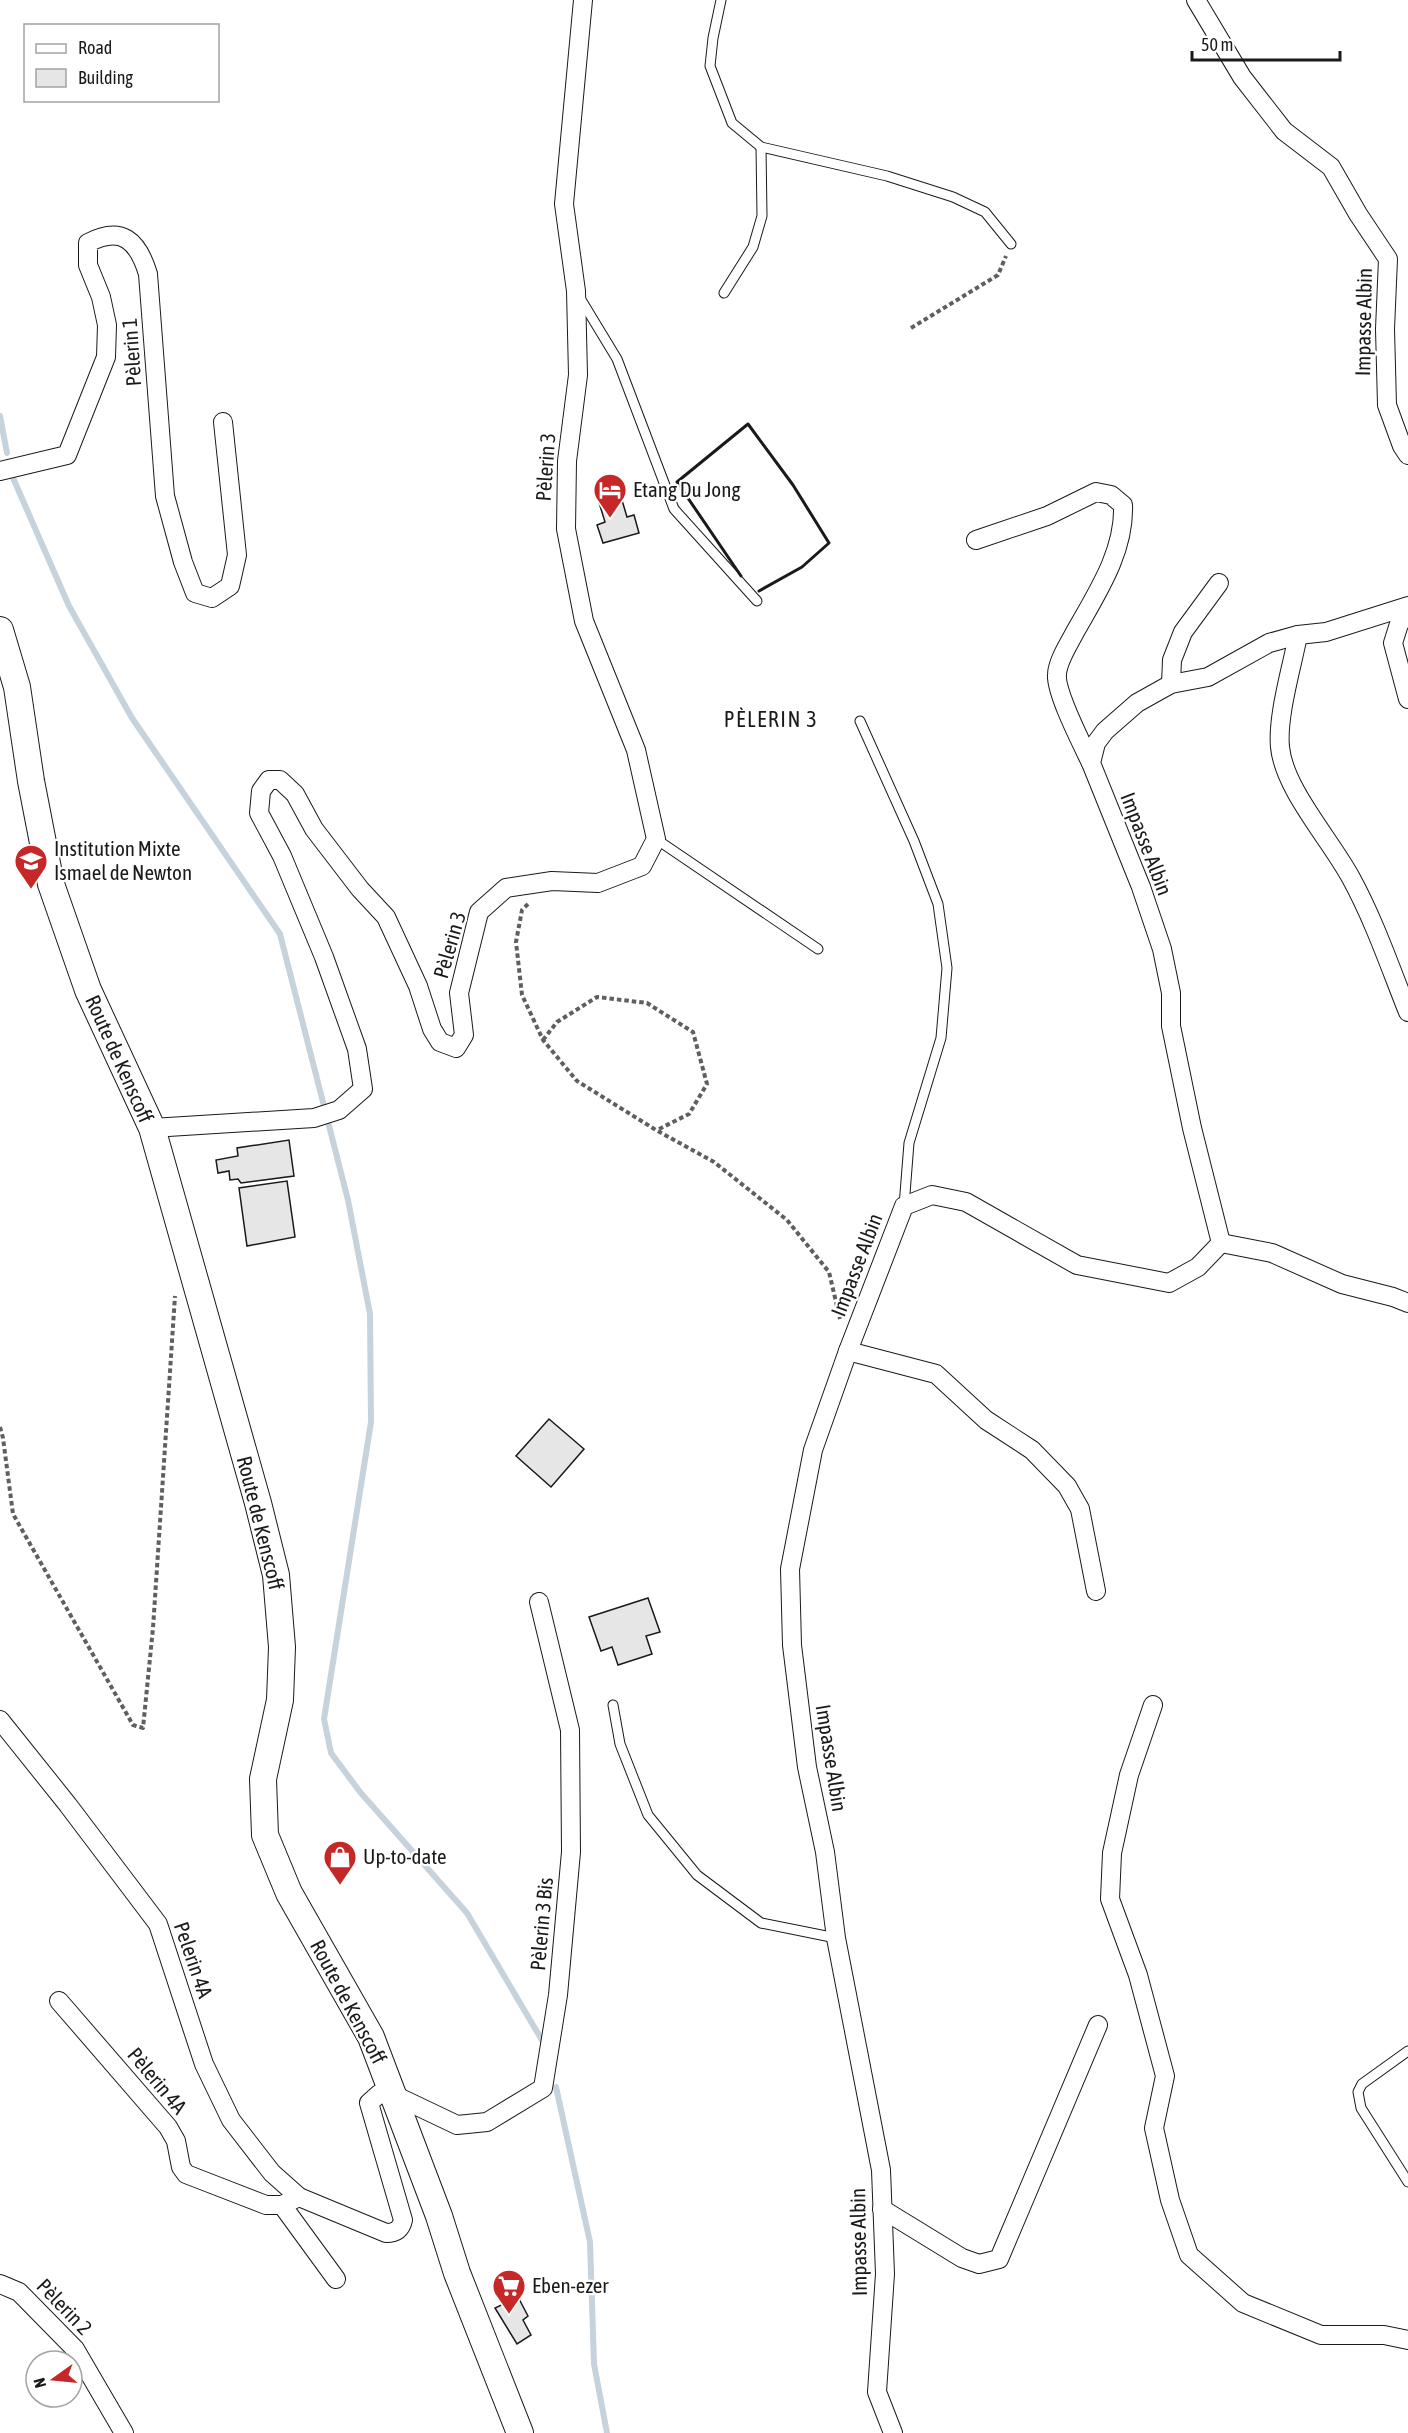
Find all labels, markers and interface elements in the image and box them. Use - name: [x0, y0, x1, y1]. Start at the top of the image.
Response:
- legend: [24, 24, 219, 102]
- scale bar: [1192, 24, 1340, 62]
- text: 50 m: [1201, 34, 1233, 55]
- text: Road: [78, 37, 112, 58]
- text: Building: [78, 67, 133, 88]
- street label: Impasse Albin: [1350, 268, 1376, 376]
- street label: Pèlerin 1: [117, 317, 145, 387]
- street label: Pèlerin 3: [531, 432, 559, 502]
- hotel icon: Etang Du Jong: [592, 472, 628, 519]
- place label: Etang Du Jong: [633, 477, 740, 501]
- district label: PÈLERIN 3: [724, 706, 818, 732]
- street label: Impasse Albin: [1116, 789, 1178, 898]
- place label: Institution Mixte Ismael de Newton: [54, 836, 192, 884]
- school or university icon: Institution Mixte Ismael de Newton: [13, 843, 49, 890]
- street label: Pèlerin 3: [428, 909, 470, 981]
- street label: Route de Kenscoff: [81, 991, 159, 1127]
- street label: Impasse Albin: [825, 1210, 887, 1319]
- street label: Route de Kenscoff: [233, 1453, 289, 1593]
- street label: Impasse Albin: [812, 1703, 852, 1813]
- shop icon: Up-to-date: [322, 1839, 358, 1886]
- place label: Up-to-date: [363, 1844, 447, 1868]
- street label: Pèlerin 3 Bis: [525, 1876, 557, 1972]
- street label: Pelerin 4A: [170, 1919, 218, 2001]
- street label: Route de Kenscoff: [306, 1935, 392, 2068]
- street label: Pèlerin 4A: [123, 2042, 193, 2119]
- street label: Impasse Albin: [845, 2188, 871, 2296]
- supermarket icon: Eben-ezer: [491, 2268, 527, 2315]
- street label: Pèlerin 2: [32, 2273, 97, 2339]
- place label: Eben-ezer: [532, 2273, 609, 2297]
- north arrow: [24, 2349, 84, 2409]
- text: N: [30, 2376, 49, 2390]

